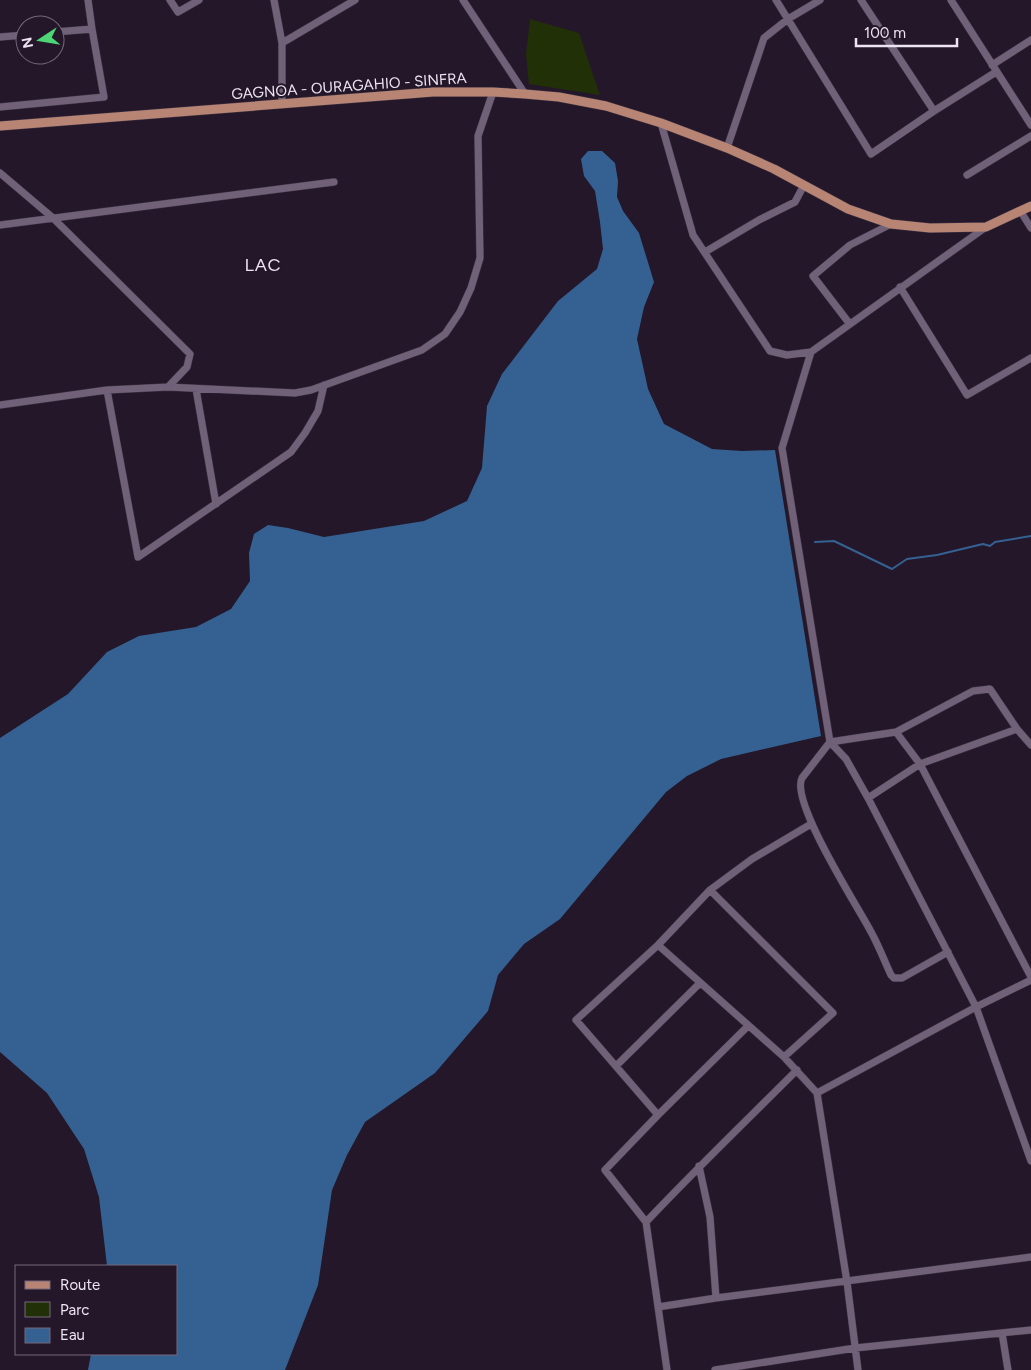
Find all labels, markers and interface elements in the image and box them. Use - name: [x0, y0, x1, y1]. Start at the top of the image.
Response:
- north arrow: [15, 15, 65, 65]
- scale bar: [856, 15, 957, 47]
- text: 100 m: [864, 24, 906, 42]
- text: N: [18, 36, 37, 50]
- street label: GAGNOA - OURAGAHIO - SINFRA: [231, 69, 467, 103]
- district label: LAC: [244, 254, 282, 276]
- legend: [15, 1265, 178, 1355]
- text: Route: [60, 1276, 100, 1294]
- text: Parc: [60, 1301, 89, 1319]
- text: Eau: [60, 1326, 85, 1344]

